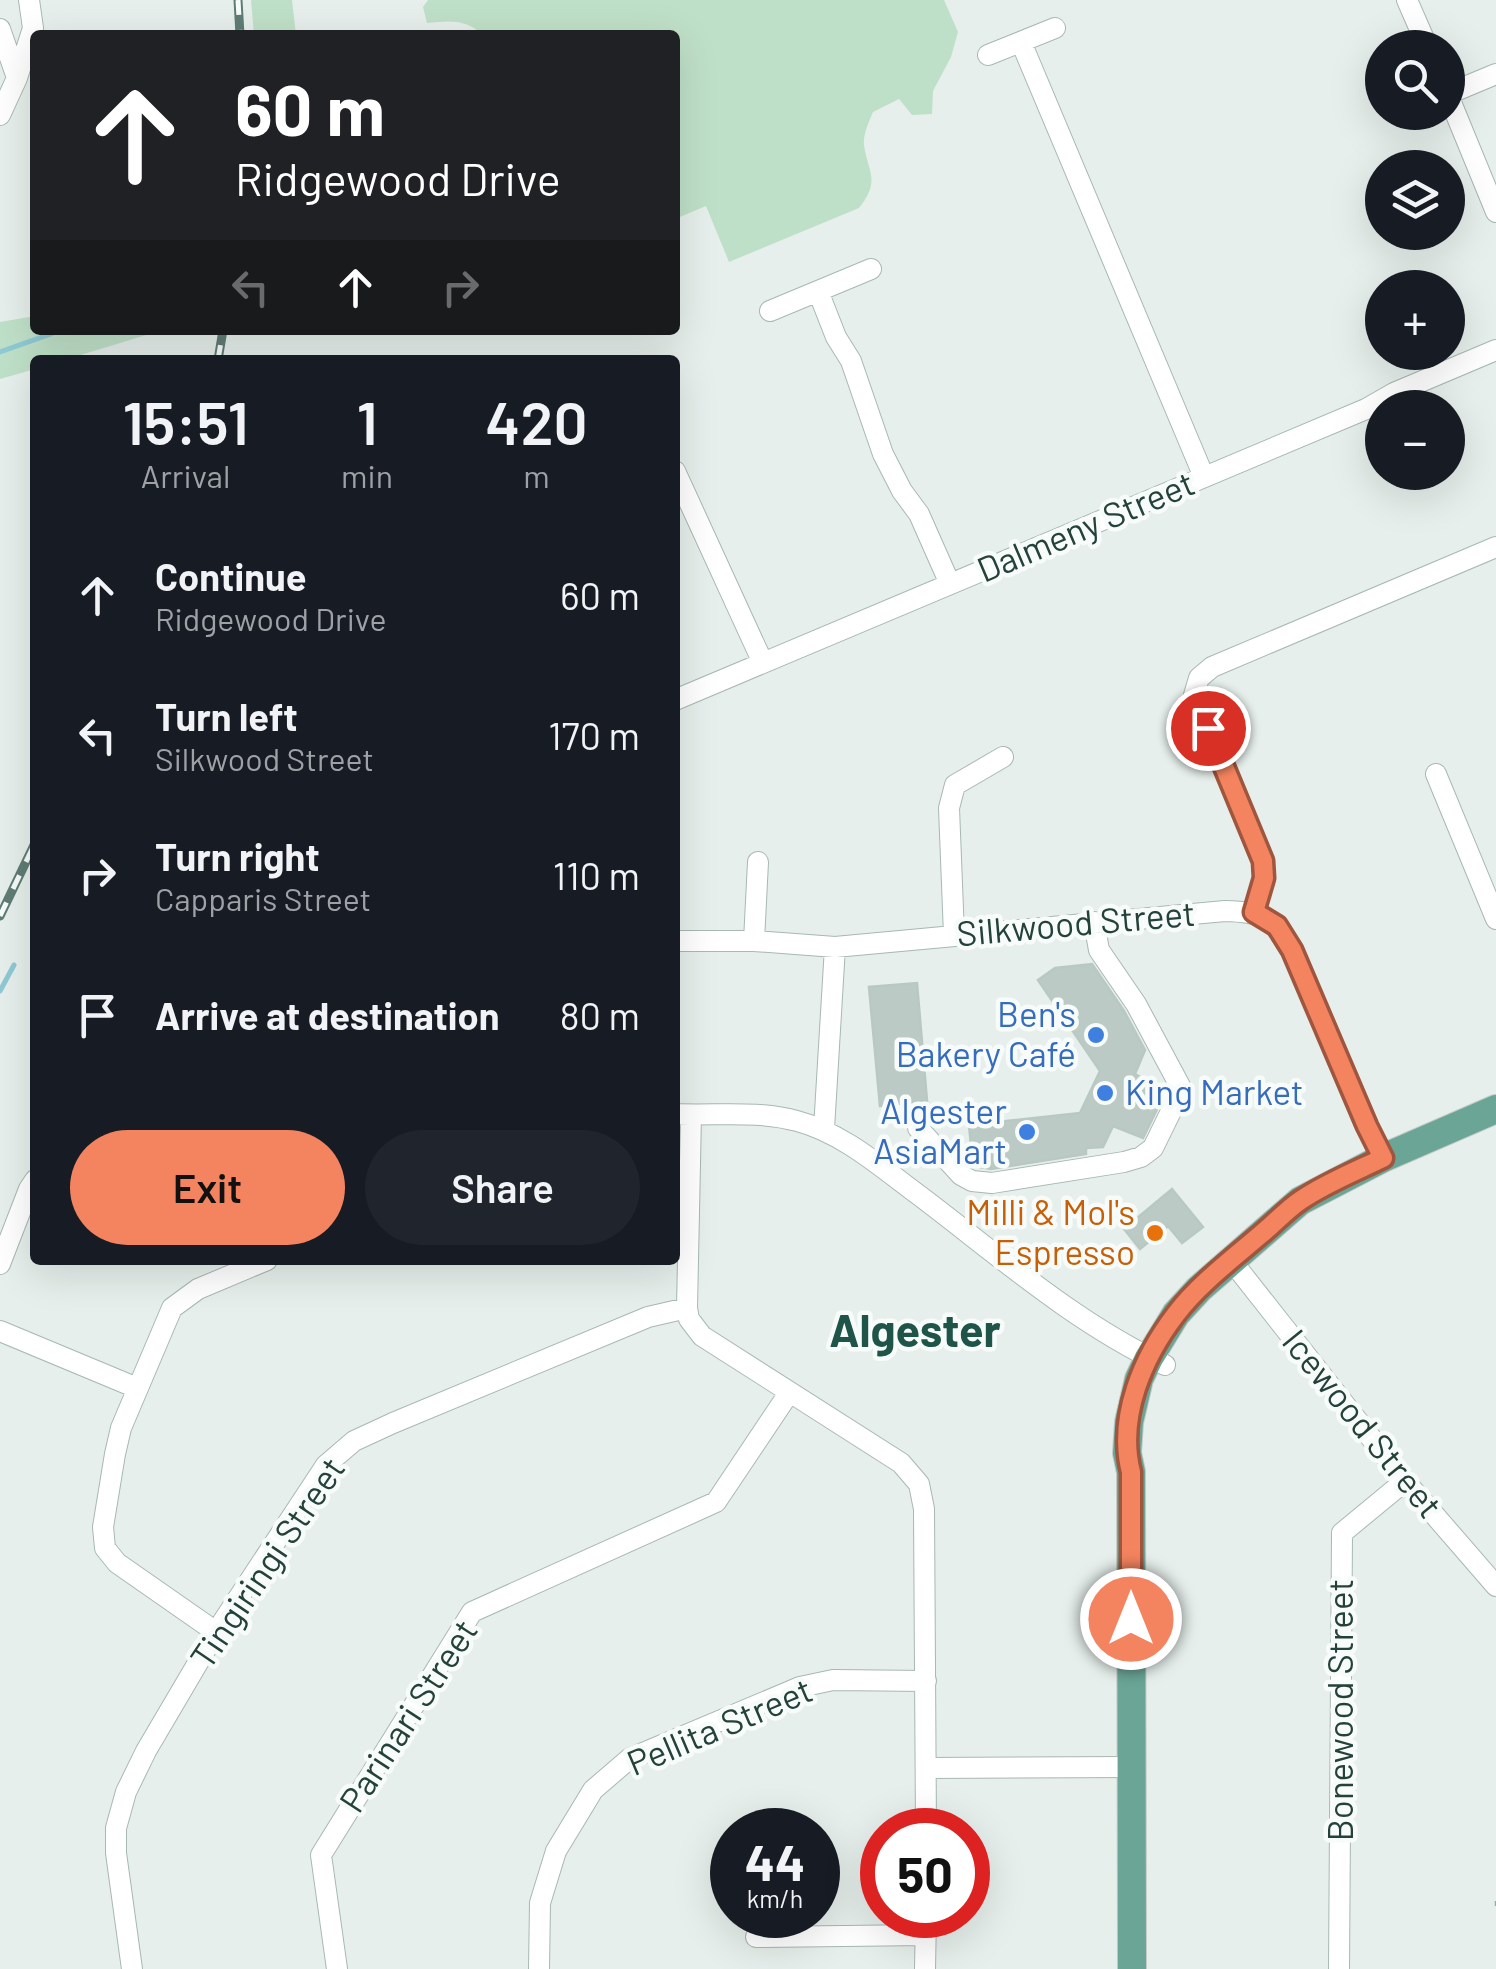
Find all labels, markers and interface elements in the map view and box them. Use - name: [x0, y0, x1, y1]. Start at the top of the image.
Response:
- map controls: [1365, 30, 1465, 490]
- button: search: [1365, 30, 1465, 130]
- text: 60 m: [235, 66, 385, 150]
- icon: ahead: [70, 70, 200, 200]
- button: layers: [1365, 150, 1465, 250]
- text: Ridgewood Drive: [235, 151, 561, 205]
- icon: left: [223, 260, 278, 315]
- icon: ahead: [328, 260, 383, 315]
- icon: right: [433, 260, 488, 315]
- button: +: [1365, 270, 1465, 370]
- text: 15:51: [122, 385, 249, 457]
- text: 1: [356, 385, 378, 457]
- text: 420: [485, 385, 588, 457]
- button: −: [1365, 390, 1465, 490]
- text: Arrival: [141, 456, 230, 494]
- text: min: [341, 456, 393, 494]
- text: m: [523, 456, 550, 494]
- street label: Dalmeny Street: [970, 461, 1200, 590]
- text: Continue: [155, 553, 306, 599]
- icon: ahead: [70, 568, 125, 623]
- text: 60 m: [560, 572, 640, 618]
- text: Ridgewood Drive: [155, 599, 387, 637]
- pin: [1166, 686, 1251, 771]
- text: Turn left: [155, 693, 298, 739]
- icon: arrive: [1181, 701, 1236, 756]
- icon: left: [70, 708, 125, 763]
- text: 170 m: [548, 712, 640, 758]
- text: Silkwood Street: [155, 739, 374, 777]
- text: Turn right: [155, 833, 320, 879]
- icon: right: [70, 848, 125, 903]
- text: 110 m: [553, 852, 640, 898]
- text: Capparis Street: [155, 879, 371, 917]
- street label: Silkwood Street: [955, 891, 1197, 953]
- icon: arrive: [70, 988, 125, 1043]
- text: Arrive at destination: [155, 992, 500, 1038]
- text: 80 m: [560, 992, 640, 1038]
- place label: Ben's Bakery Café: [896, 992, 1076, 1074]
- marker: Ben's Bakery Café: [1085, 1024, 1107, 1046]
- place label: King Market: [1125, 1070, 1304, 1112]
- marker: King Market: [1094, 1082, 1116, 1104]
- place label: Algester AsiaMart: [873, 1089, 1007, 1171]
- marker: Algester AsiaMart: [1016, 1121, 1038, 1143]
- button: Exit: [70, 1130, 345, 1245]
- button: Share: [365, 1130, 640, 1245]
- place label: Milli & Mol's Espresso: [966, 1190, 1135, 1272]
- marker: Milli & Mol's Espresso: [1144, 1222, 1166, 1244]
- district label: Algester: [829, 1302, 1001, 1357]
- street label: Icewood Street: [1275, 1320, 1452, 1525]
- street label: Tingiringi Street: [180, 1448, 352, 1675]
- position arrow: [1079, 1567, 1183, 1671]
- street label: Bonewood Street: [1318, 1579, 1360, 1841]
- street label: Parinari Street: [329, 1611, 485, 1819]
- street label: Pellita Street: [620, 1667, 818, 1783]
- speed limit sign: 50: [860, 1808, 990, 1938]
- text: 44: [745, 1831, 805, 1891]
- text: km/h: [747, 1883, 803, 1913]

